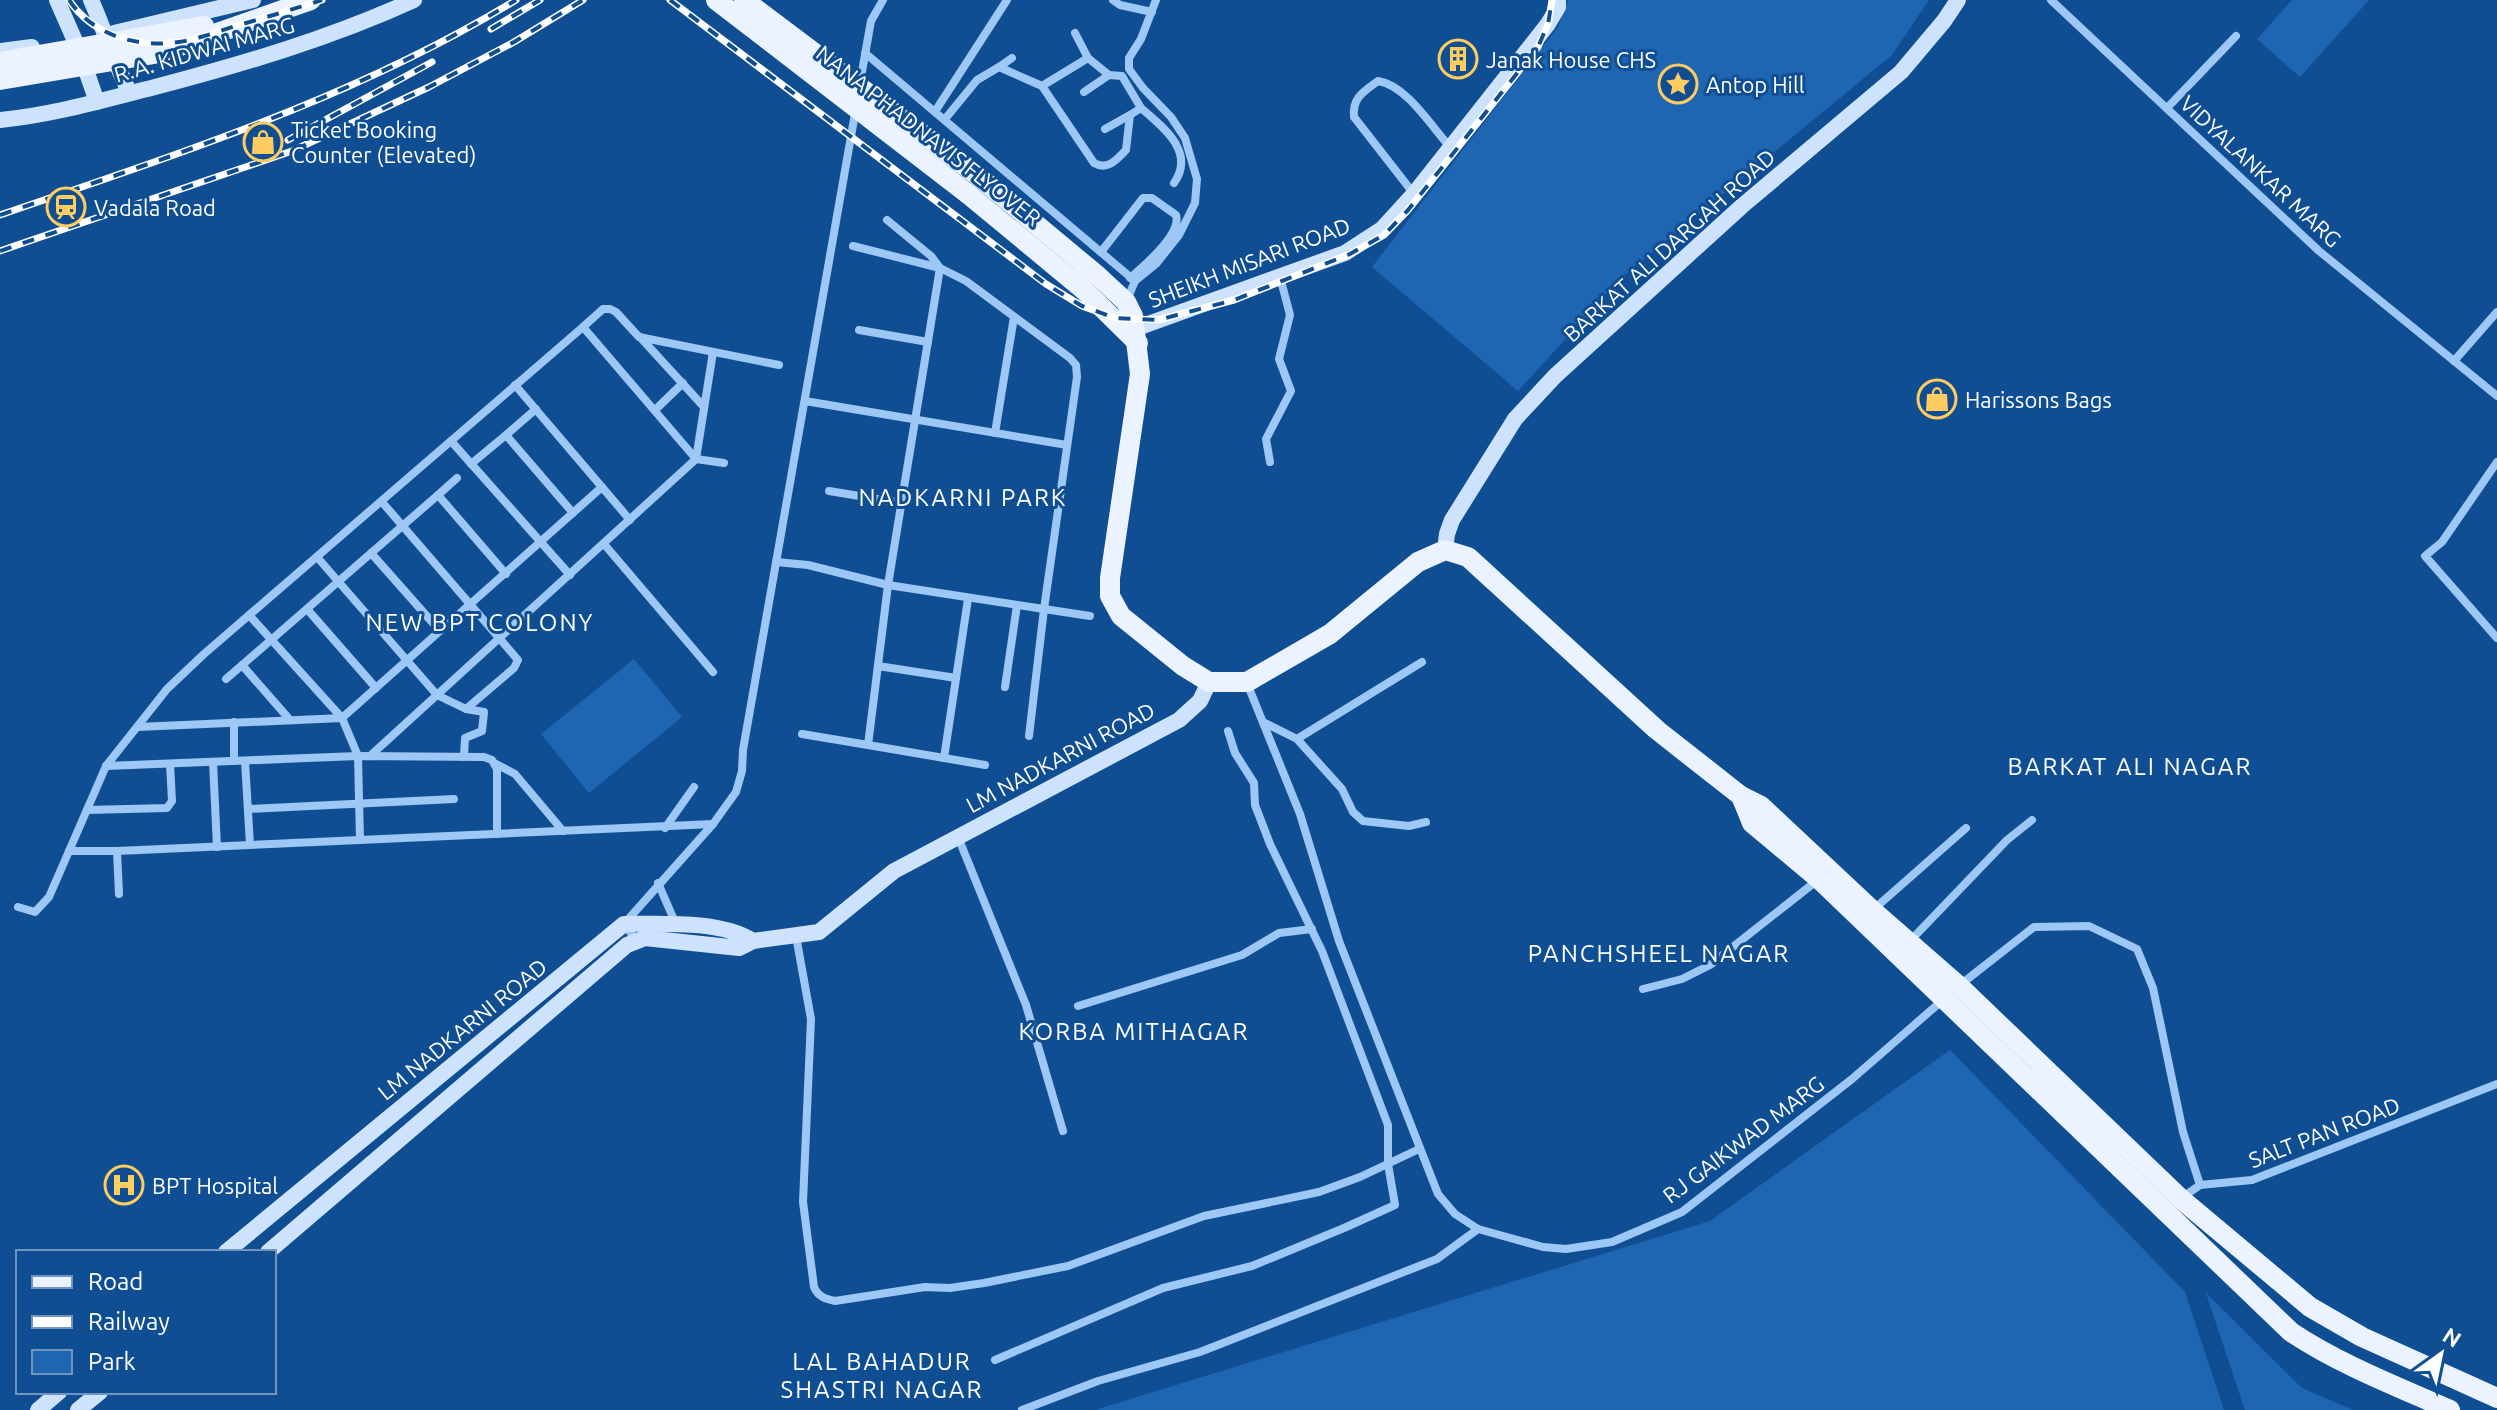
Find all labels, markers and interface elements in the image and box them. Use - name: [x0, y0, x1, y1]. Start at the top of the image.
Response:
- street label: R.A. KIDWAI MARG: [111, 11, 297, 87]
- building icon: Janak House CHS: [1437, 38, 1479, 80]
- street label: NANA PHADNAVIS FLYOVER: [812, 40, 1046, 231]
- place label: Janak House CHS: [1486, 47, 1656, 72]
- place icon: Antop Hill: [1657, 63, 1699, 105]
- place label: Antop Hill: [1706, 72, 1805, 97]
- street label: VIDYALANKAR MARG: [2176, 90, 2346, 252]
- place label: Ticket Booking Counter (Elevated): [291, 117, 476, 168]
- shop icon: Ticket Booking Counter (Elevated): [242, 121, 284, 163]
- street label: BARKAT ALI DARGAH ROAD: [1558, 144, 1780, 346]
- station icon: Vadala Road: [45, 186, 87, 228]
- place label: Vadala Road: [94, 195, 216, 220]
- street label: SHEIKH MISARI ROAD: [1145, 212, 1353, 312]
- shop icon: Harissons Bags: [1916, 378, 1958, 420]
- place label: Harissons Bags: [1965, 387, 2112, 412]
- district label: NADKARNI PARK: [859, 484, 1067, 511]
- district label: NEW BPT COLONY: [366, 609, 594, 636]
- street label: LM NADKARNI ROAD: [962, 697, 1158, 817]
- district label: BARKAT ALI NAGAR: [2008, 753, 2252, 780]
- district label: PANCHSHEEL NAGAR: [1528, 940, 1790, 967]
- street label: LM NADKARNI ROAD: [373, 953, 551, 1105]
- district label: KORBA MITHAGAR: [1019, 1018, 1249, 1045]
- street label: RJ GAIKWAD MARG: [1658, 1070, 1828, 1208]
- street label: SALT PAN ROAD: [2245, 1092, 2403, 1172]
- hospital icon: BPT Hospital: [103, 1164, 145, 1206]
- place label: BPT Hospital: [152, 1173, 278, 1198]
- legend: [16, 1250, 276, 1394]
- text: Road: [88, 1268, 143, 1295]
- text: Railway: [88, 1308, 170, 1335]
- north arrow: [2401, 1314, 2481, 1394]
- text: N: [2438, 1322, 2466, 1352]
- text: Park: [88, 1348, 136, 1375]
- district label: LAL BAHADUR SHASTRI NAGAR: [781, 1348, 983, 1403]

